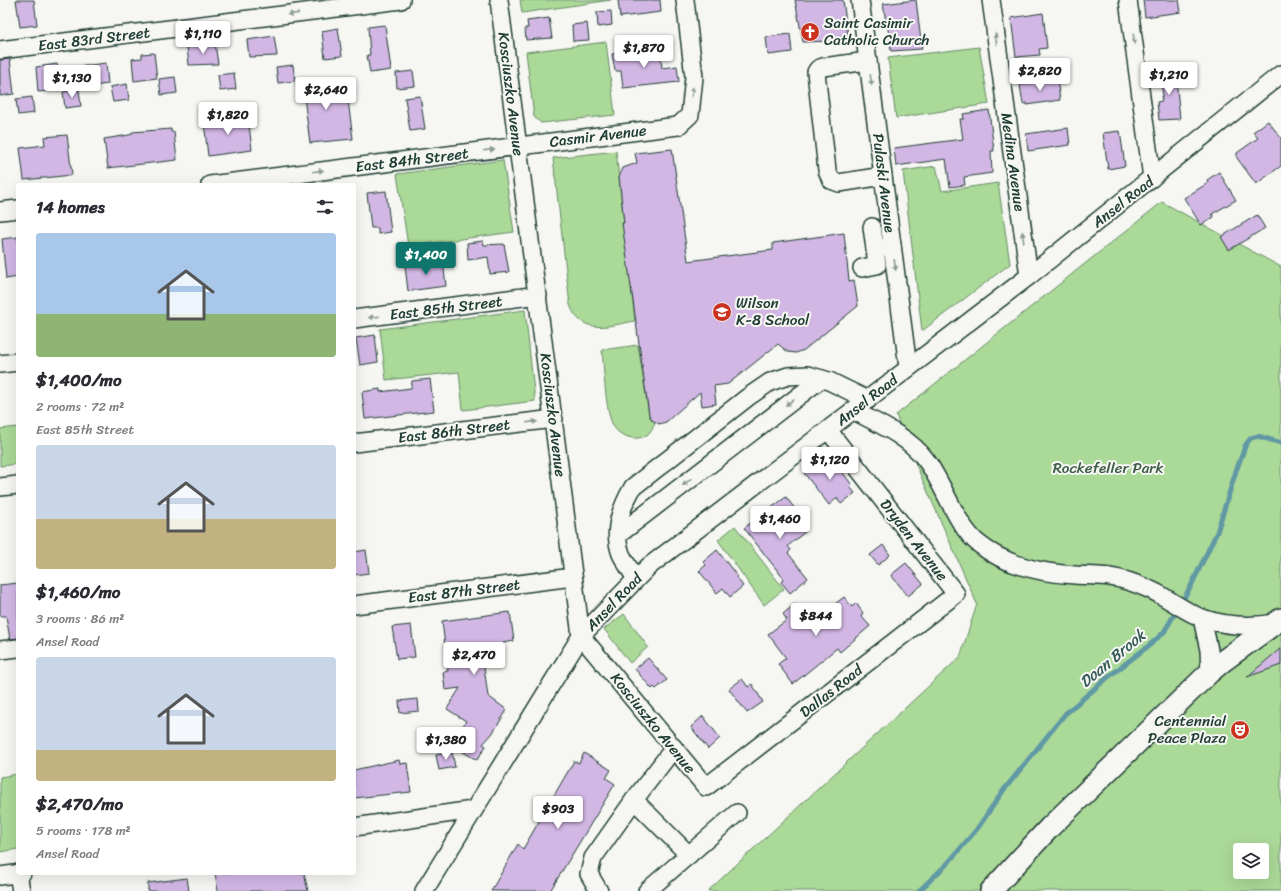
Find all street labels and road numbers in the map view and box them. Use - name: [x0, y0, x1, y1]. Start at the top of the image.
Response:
- street label: East 83rd Street: [37, 19, 152, 59]
- street label: Kosciuszko Avenue: [491, 31, 532, 158]
- street label: Medina Avenue: [993, 111, 1033, 213]
- street label: Casmir Avenue: [548, 117, 648, 155]
- street label: Pulaski Avenue: [865, 132, 903, 234]
- street label: East 84th Street: [354, 140, 470, 180]
- street label: Ansel Road: [1085, 169, 1161, 235]
- street label: East 85th Street: [388, 288, 504, 328]
- street label: Kosciuszko Avenue: [533, 352, 574, 479]
- street label: Ansel Road: [829, 367, 905, 433]
- street label: East 86th Street: [396, 411, 512, 451]
- street label: Dryden Avenue: [873, 493, 955, 587]
- street label: Ansel Road: [579, 566, 649, 638]
- street label: East 87th Street: [406, 571, 522, 611]
- street label: Dallas Road: [794, 657, 869, 724]
- street label: Kosciuszko Avenue: [604, 666, 702, 780]

